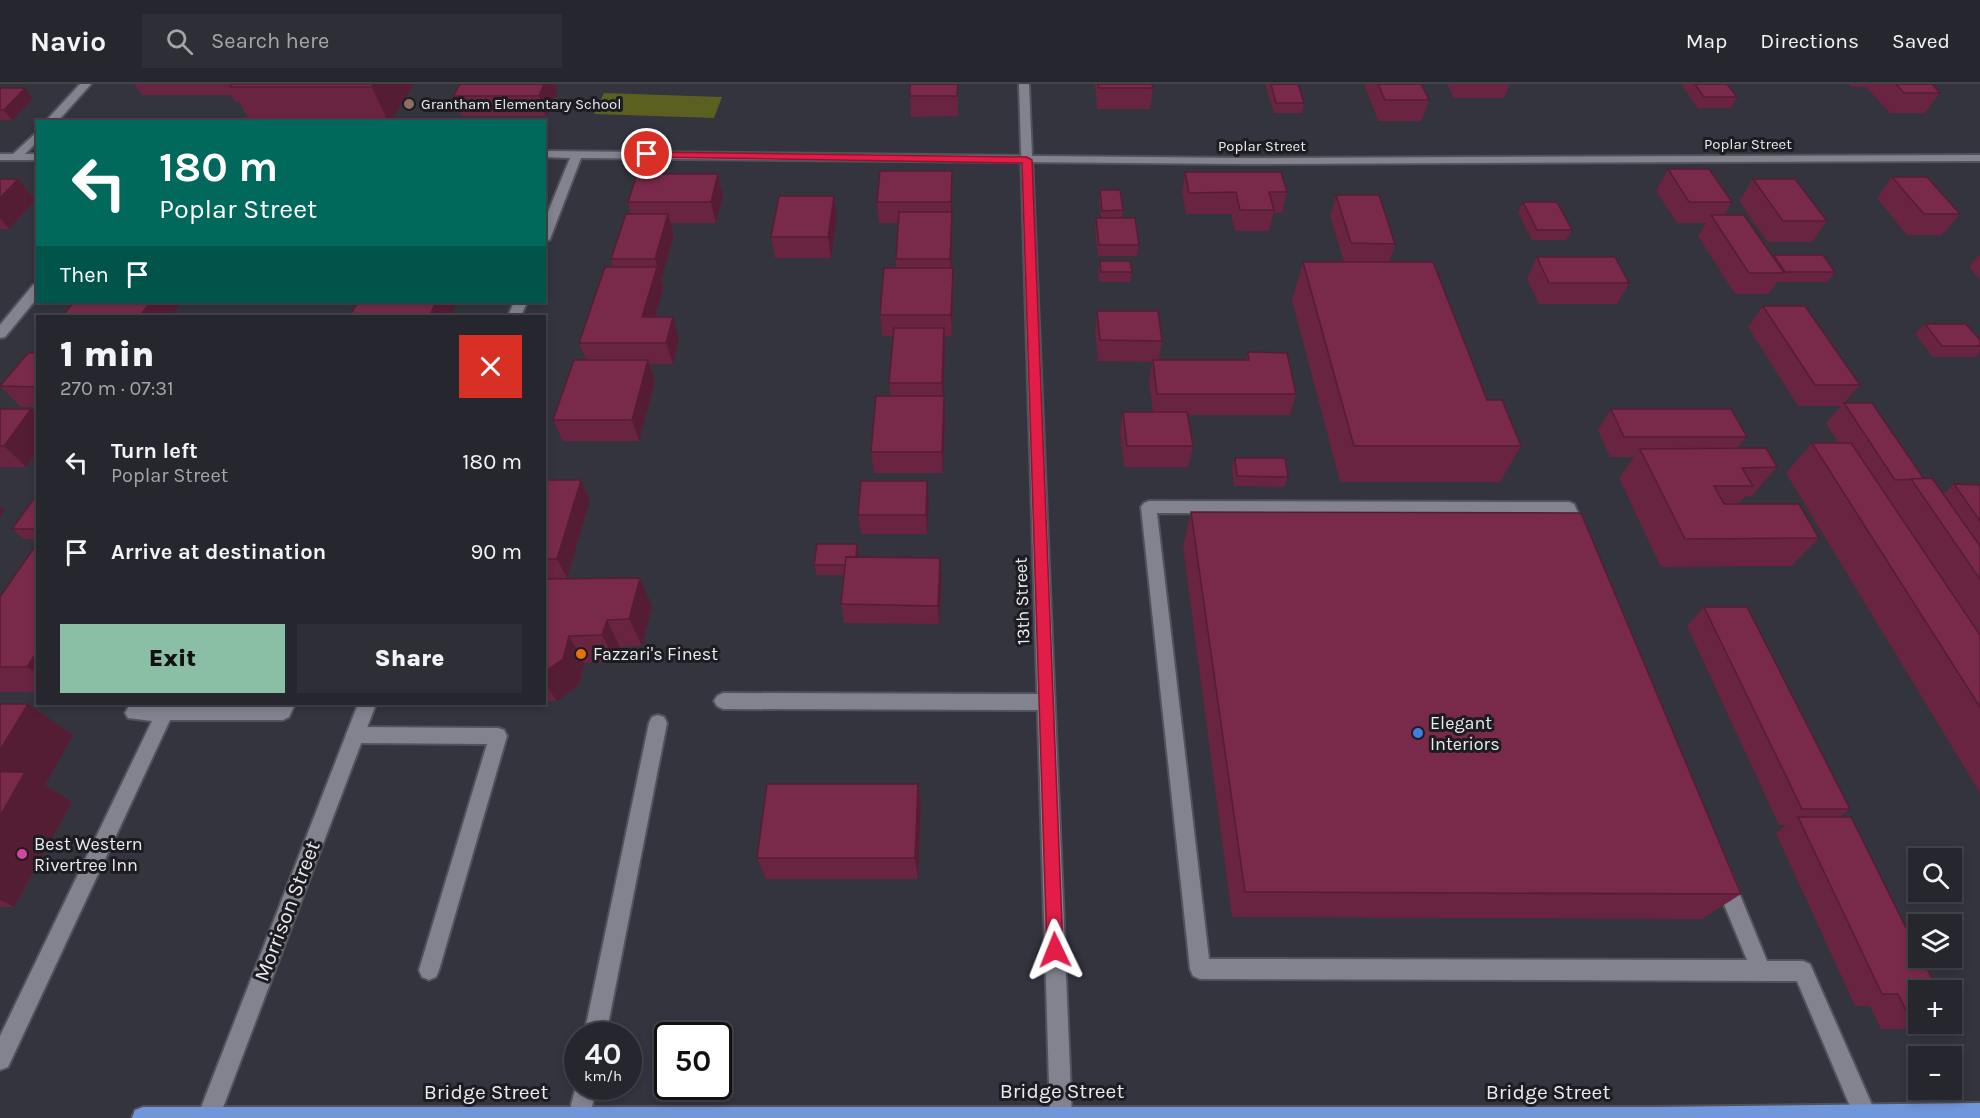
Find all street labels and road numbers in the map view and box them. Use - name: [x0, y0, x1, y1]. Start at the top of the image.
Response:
- street label: Poplar Street: [1704, 135, 1792, 153]
- street label: Poplar Street: [1218, 137, 1306, 155]
- street label: 13th Street: [1009, 556, 1035, 645]
- street label: Morrison Street: [249, 837, 325, 985]
- street label: Bridge Street: [1000, 1079, 1124, 1103]
- street label: Bridge Street: [424, 1080, 548, 1104]
- street label: Bridge Street: [1486, 1080, 1610, 1104]

